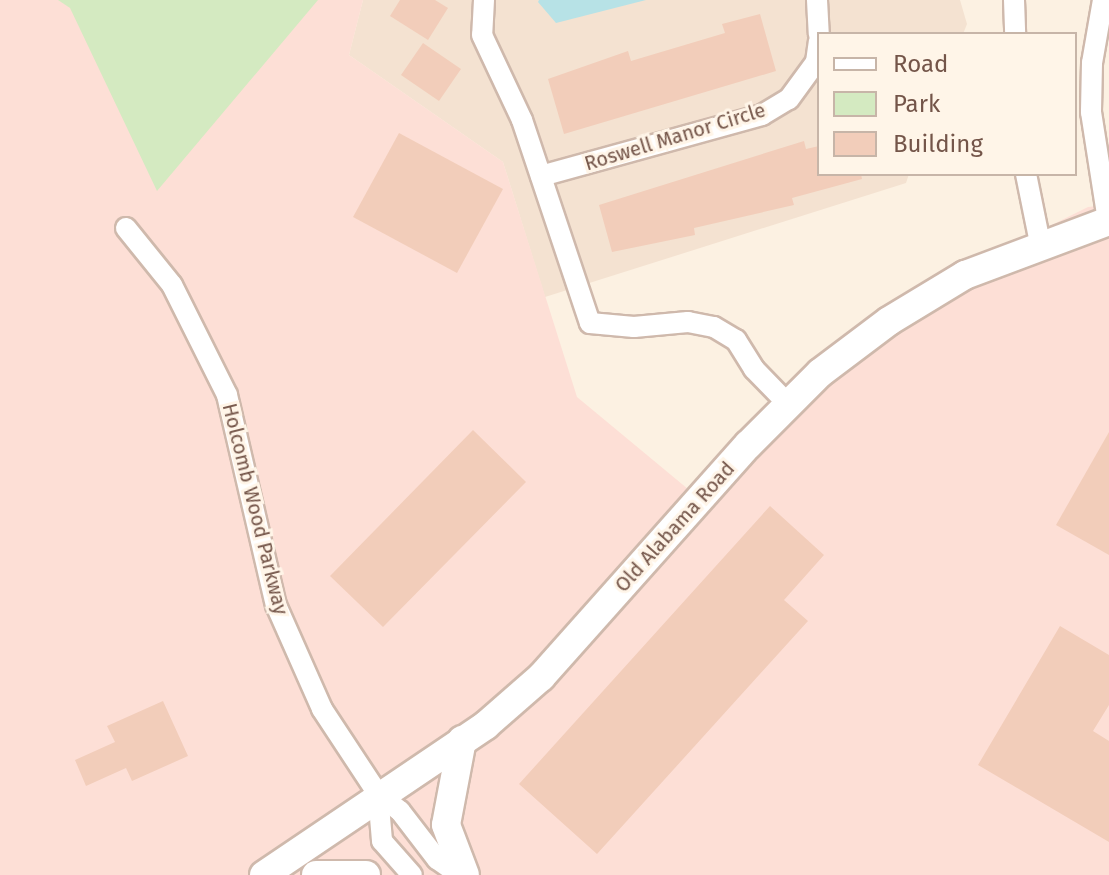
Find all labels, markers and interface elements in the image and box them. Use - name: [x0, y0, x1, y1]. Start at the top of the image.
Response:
- legend: [817, 32, 1077, 176]
- text: Road: [893, 50, 948, 78]
- text: Park: [893, 90, 940, 118]
- street label: Roswell Manor Circle: [582, 98, 768, 176]
- text: Building: [893, 130, 983, 158]
- street label: Holcomb Wood Parkway: [217, 401, 293, 617]
- street label: Old Alabama Road: [610, 457, 740, 597]

